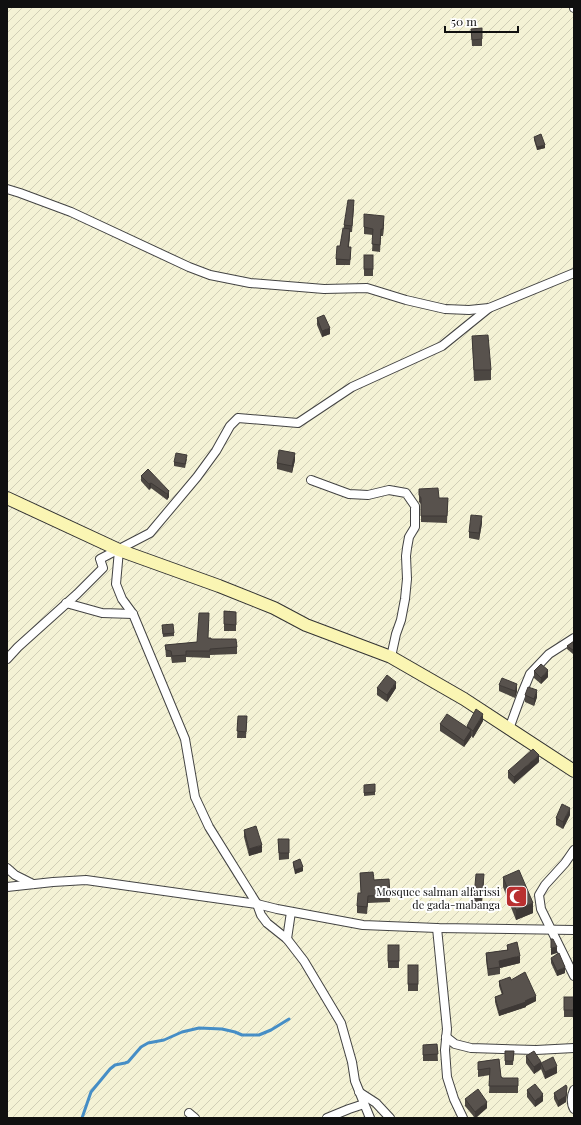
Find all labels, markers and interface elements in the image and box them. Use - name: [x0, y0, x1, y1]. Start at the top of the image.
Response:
- scale bar: [445, 8, 518, 34]
- text: 50 m: [451, 13, 477, 29]
- place label: Mosquee salman alfarissi de gada-mabanga: [376, 884, 501, 912]
- mosque icon: Mosquee salman alfarissi de gada-mabanga: [503, 884, 529, 910]

